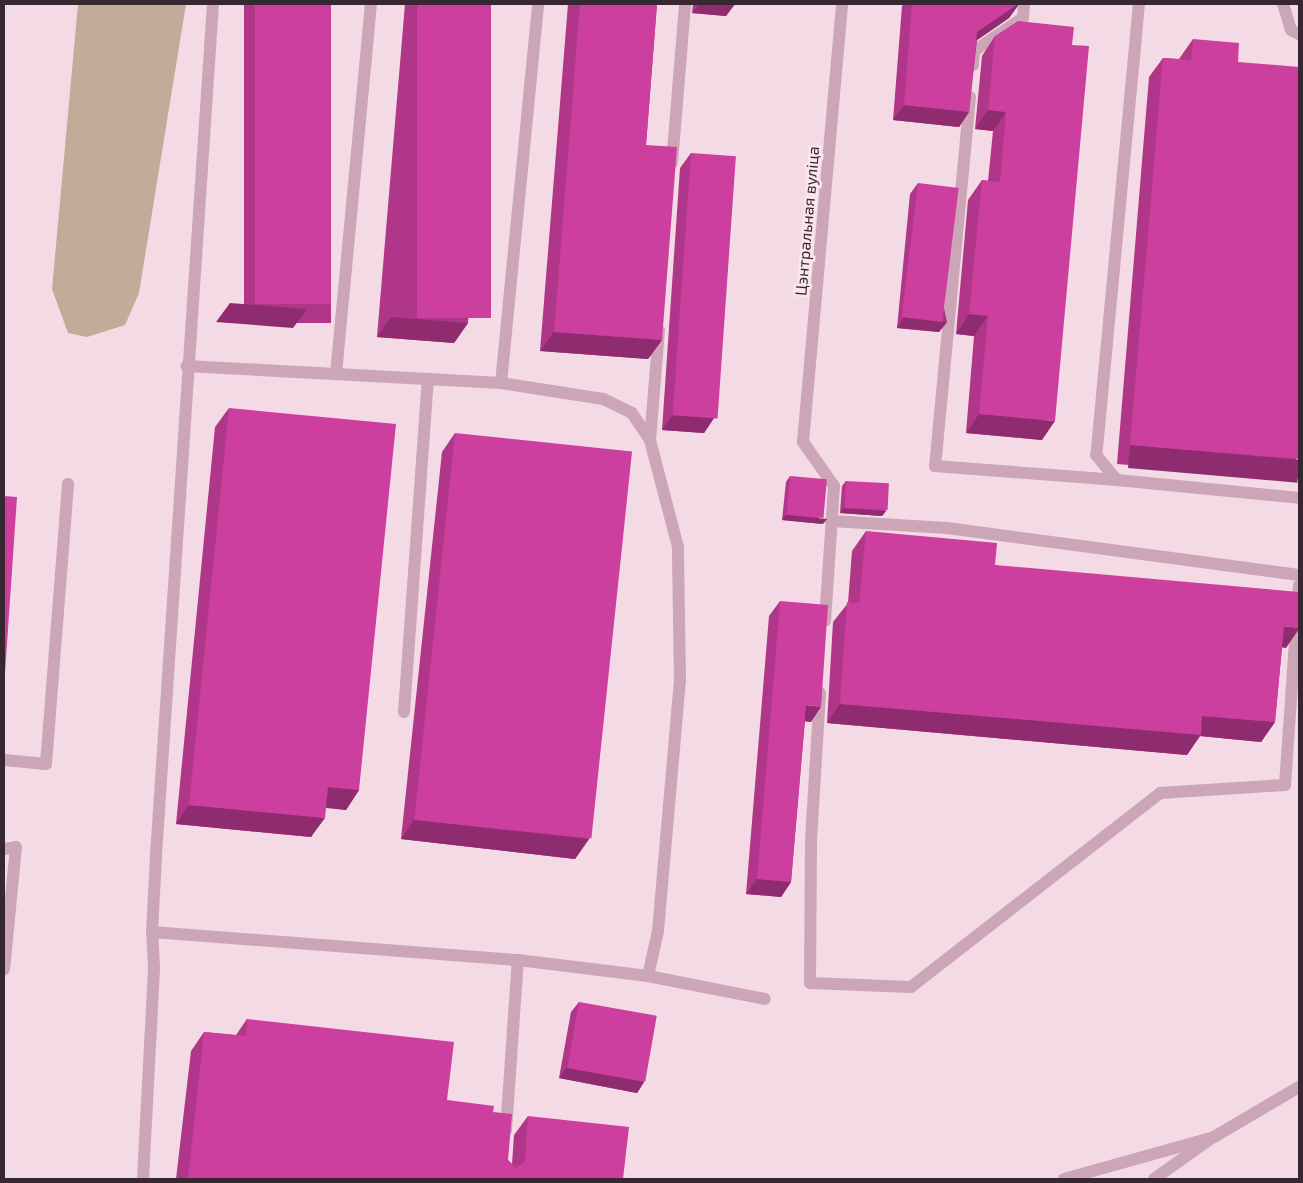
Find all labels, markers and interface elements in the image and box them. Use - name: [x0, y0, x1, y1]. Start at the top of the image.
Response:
- street label: Цэнтральная вуліца: [791, 145, 823, 297]

